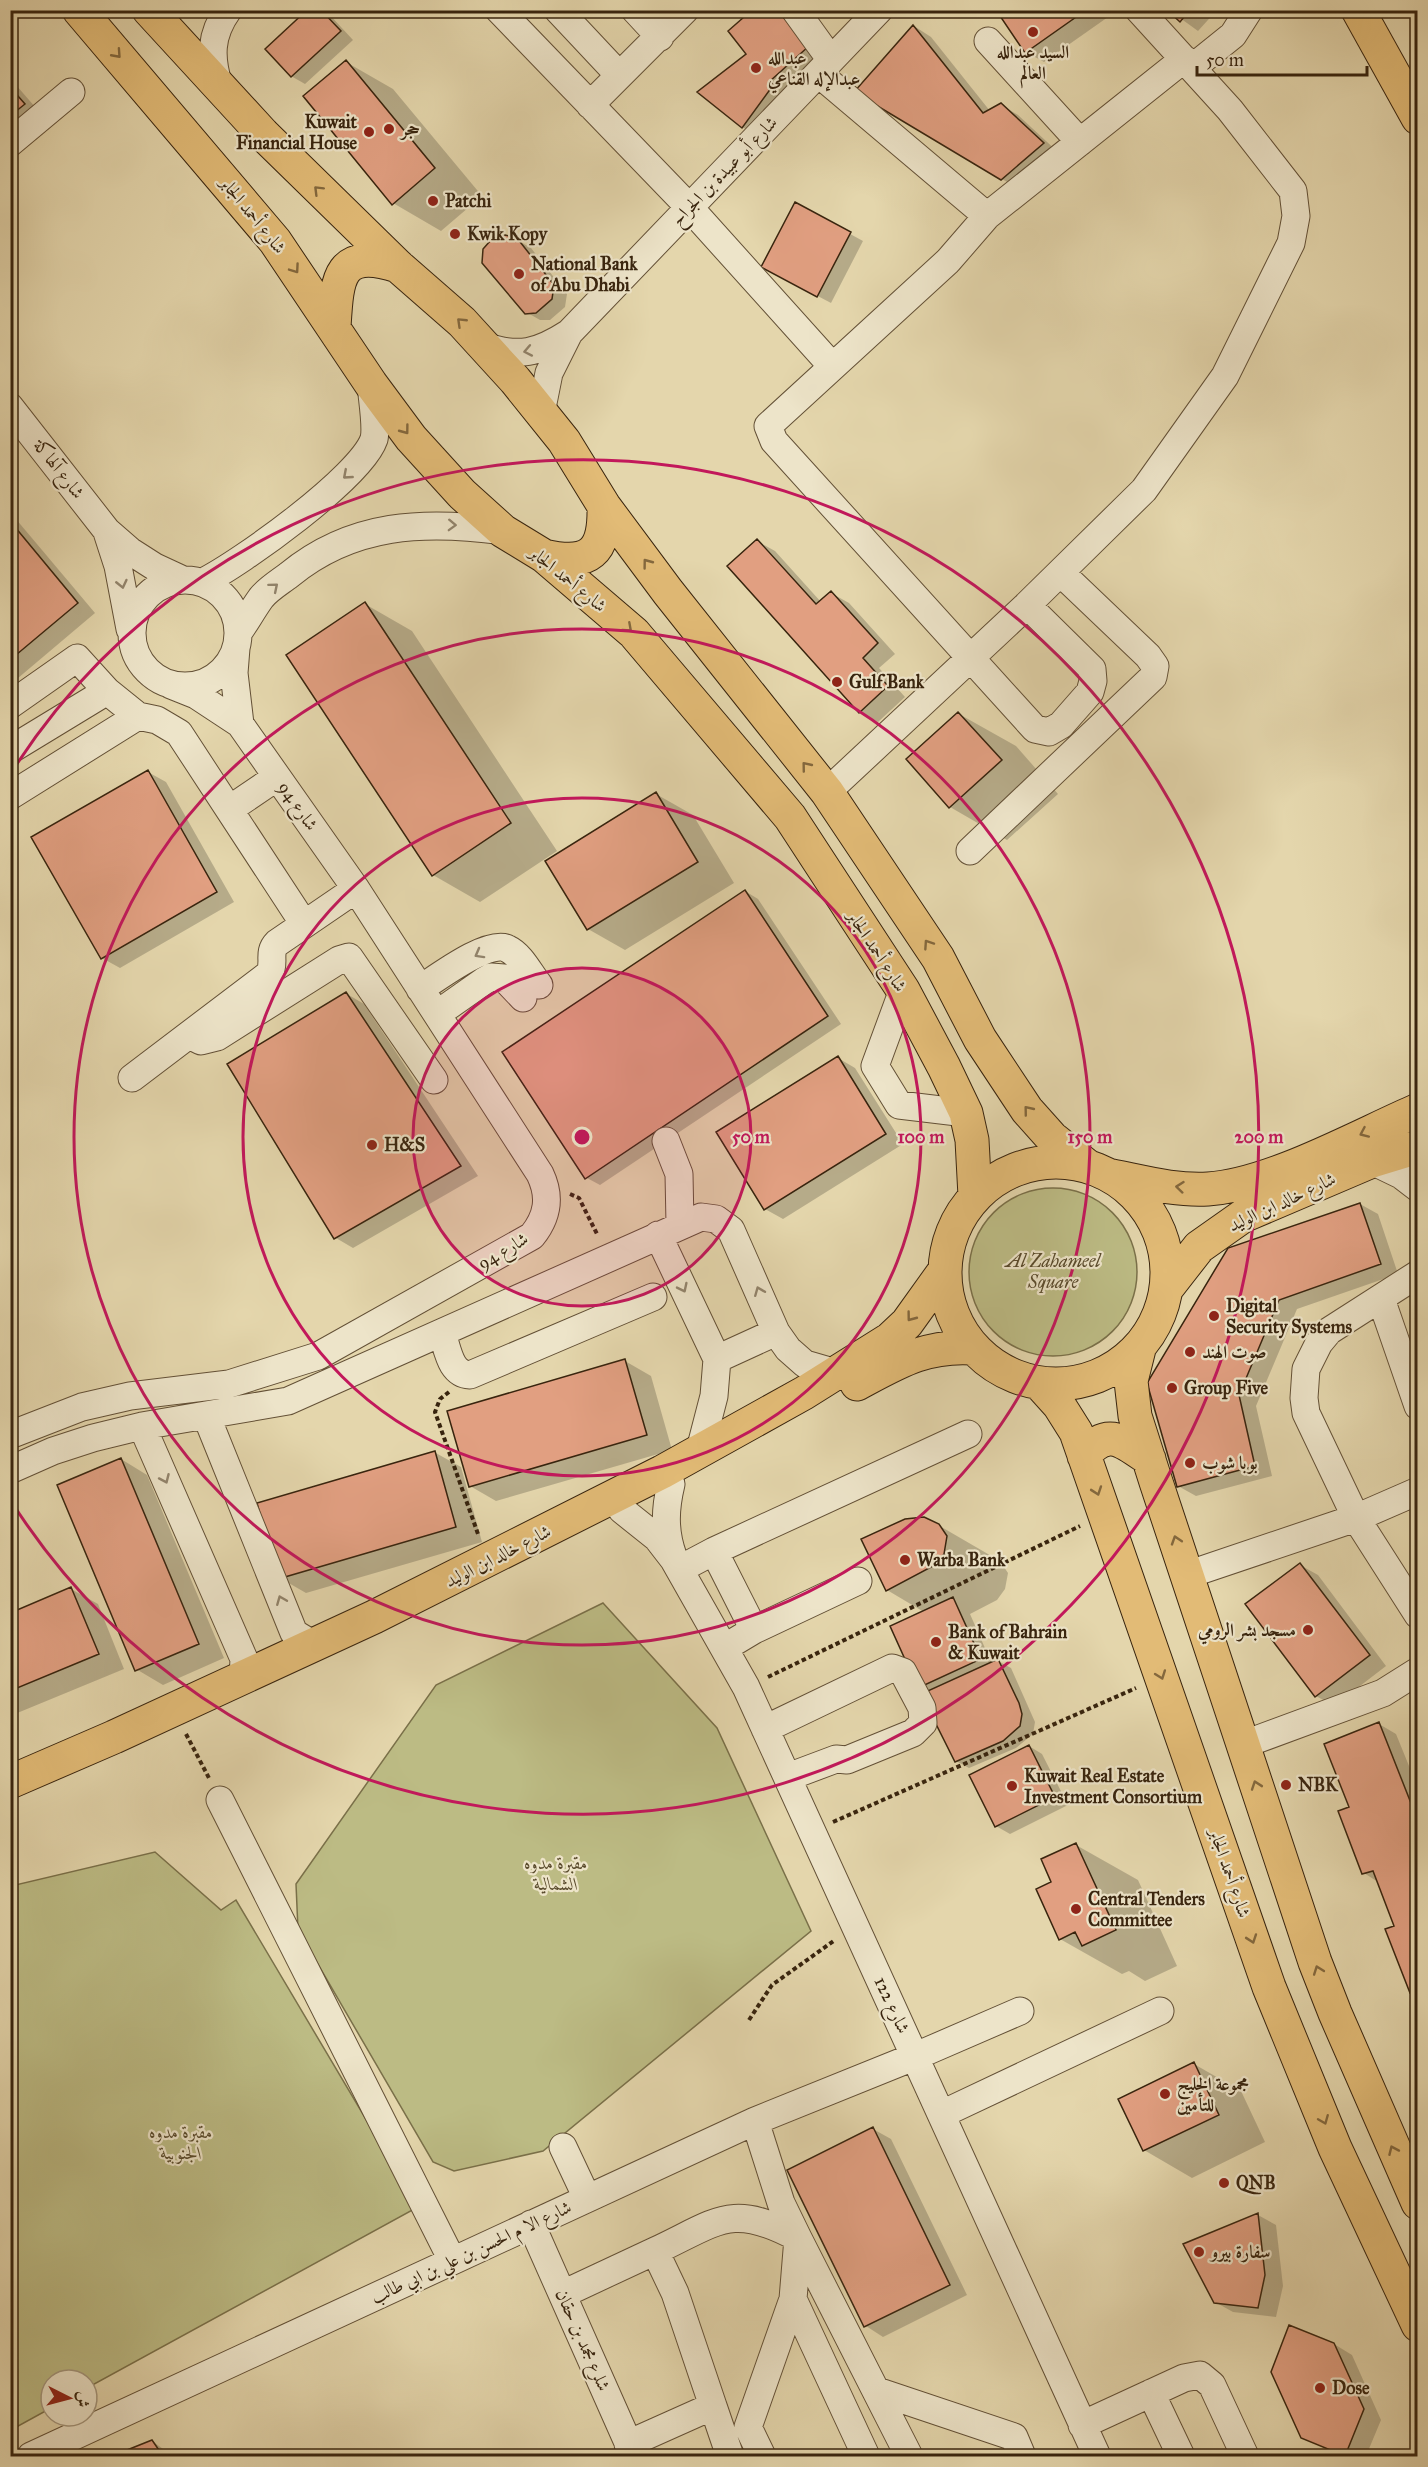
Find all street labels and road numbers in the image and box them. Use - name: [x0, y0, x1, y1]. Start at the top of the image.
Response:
- street label: شارع أبو عبيدة بن الجراح: [665, 110, 785, 234]
- street label: شارع أحمد الجابر: [211, 169, 292, 260]
- street label: شارع آلهاكة: [25, 434, 89, 506]
- street label: شارع أحمد الجابر: [521, 538, 612, 620]
- street label: شارع 94: [270, 777, 323, 837]
- street label: شارع أحمد الجابر: [838, 903, 913, 998]
- street label: شارع خالد ابن الوليد: [1225, 1168, 1341, 1240]
- street label: شارع 94: [474, 1227, 534, 1278]
- street label: شارع خالد ابن الوليد: [441, 1520, 556, 1596]
- street label: شارع أحمد الجابر: [1200, 1823, 1257, 1922]
- street label: شارع 122: [866, 1973, 915, 2039]
- street label: شارع الا م الحسن بن علي بن ابي طالب: [367, 2196, 577, 2314]
- street label: شلرع مجمد بن حقان: [547, 2286, 615, 2396]

